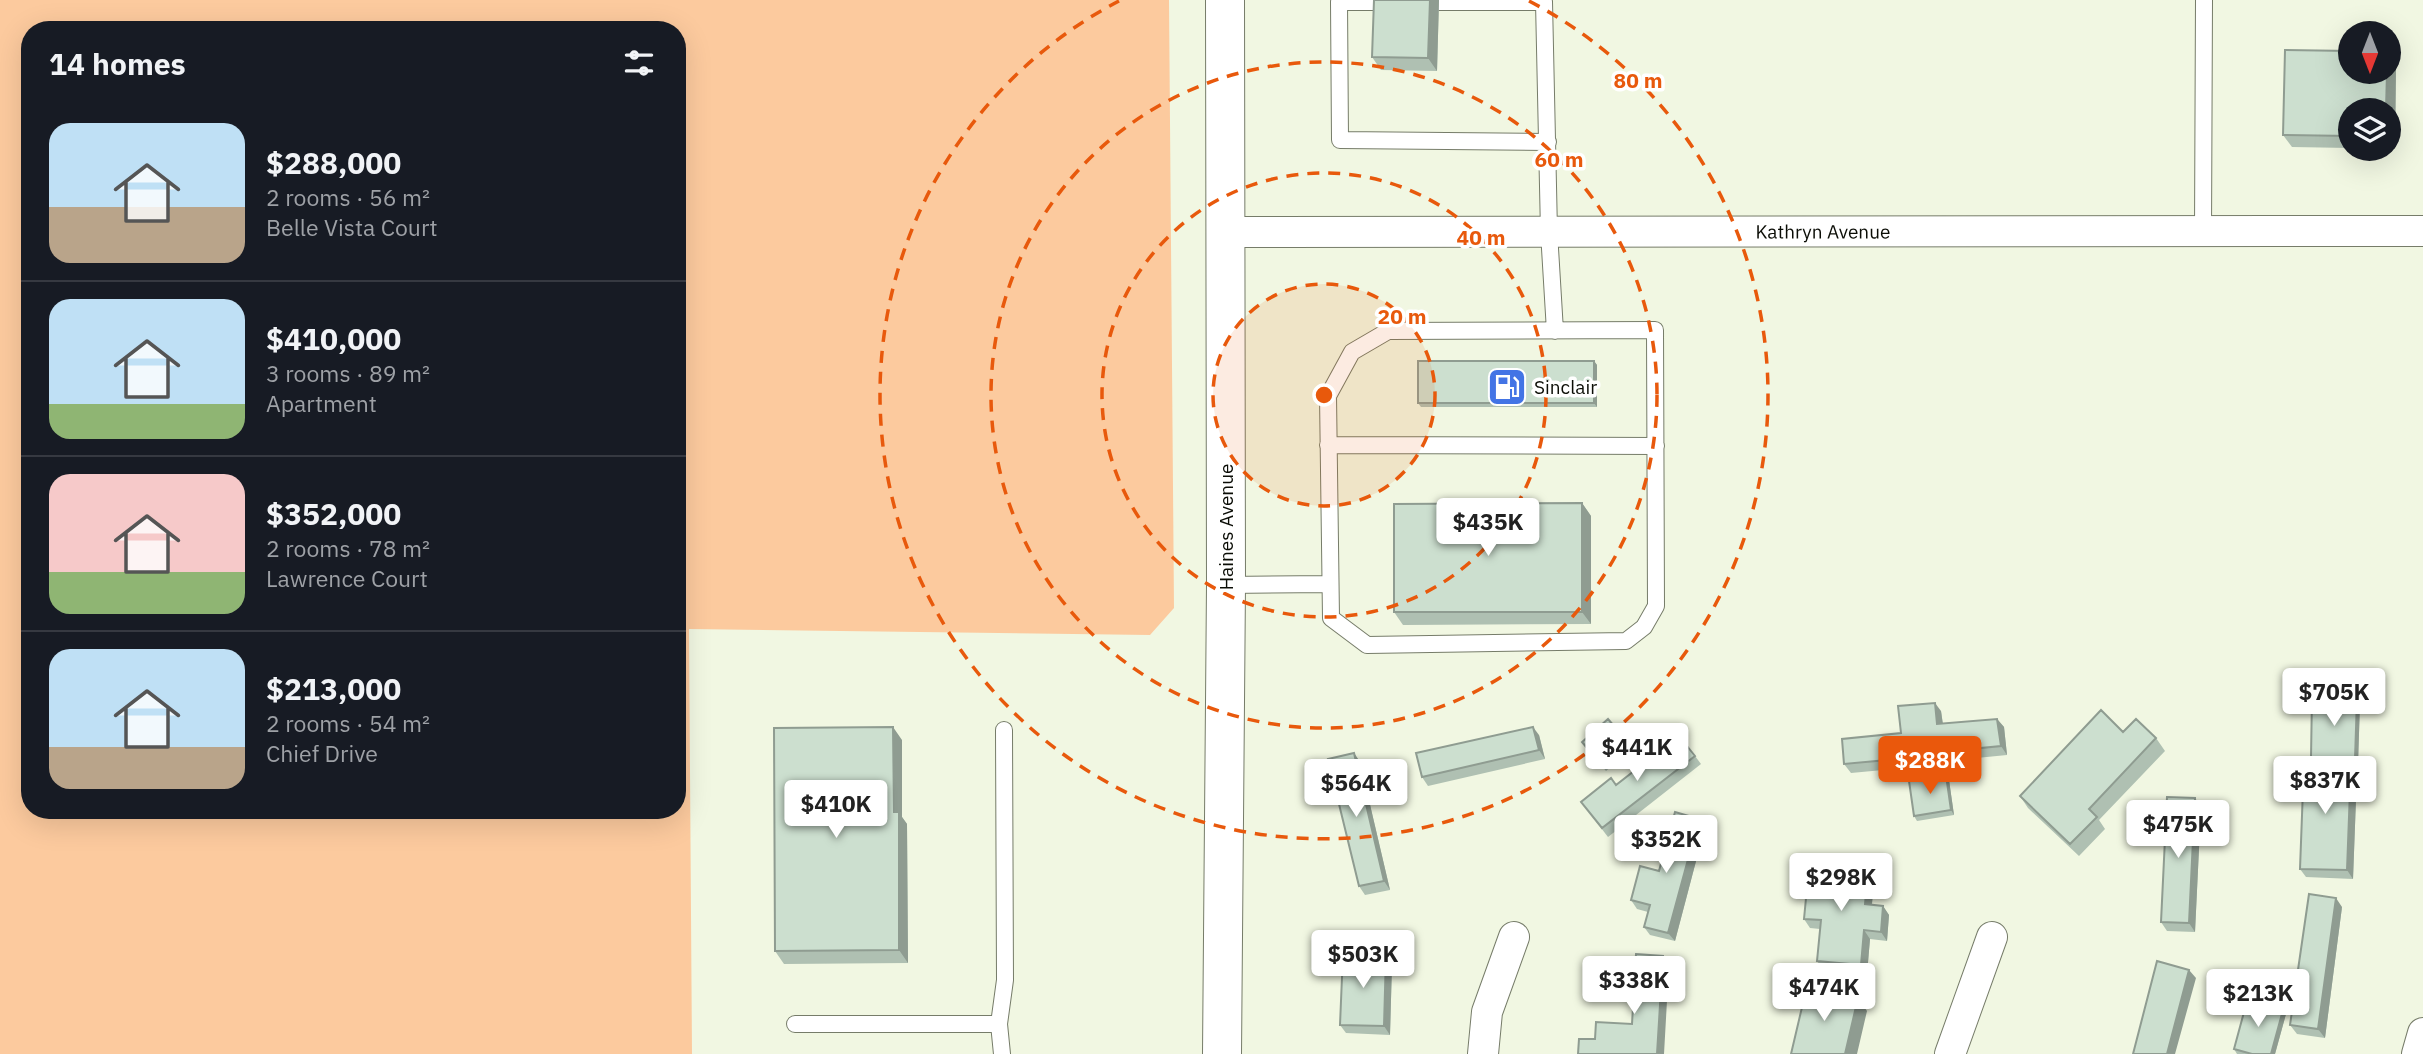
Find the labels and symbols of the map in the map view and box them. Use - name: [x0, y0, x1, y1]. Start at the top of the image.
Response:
- north arrow: [2338, 21, 2401, 84]
- text: 80 m: [1614, 66, 1662, 94]
- text: 60 m: [1535, 145, 1583, 173]
- street label: Kathryn Avenue: [1756, 219, 1890, 244]
- text: 40 m: [1457, 223, 1505, 251]
- text: 20 m: [1378, 302, 1426, 330]
- fuel station icon: Sinclair: [1486, 366, 1528, 408]
- place label: Sinclair: [1534, 375, 1597, 399]
- centre of rings: [1312, 383, 1336, 407]
- street label: Haines Avenue: [1214, 464, 1238, 590]
- pin: $435K: [1439, 498, 1537, 558]
- pin: $705K: [2285, 668, 2383, 728]
- pin: $441K: [1588, 724, 1686, 783]
- pin: $288K: [1881, 736, 1979, 796]
- pin: $837K: [2276, 756, 2374, 816]
- pin: $564K: [1307, 760, 1405, 819]
- pin: $410K: [787, 780, 885, 840]
- pin: $475K: [2129, 800, 2227, 860]
- pin: $352K: [1617, 816, 1715, 875]
- pin: $298K: [1792, 853, 1890, 913]
- pin: $503K: [1314, 930, 1412, 990]
- pin: $338K: [1585, 956, 1683, 1016]
- pin: $474K: [1775, 964, 1873, 1023]
- pin: $213K: [2209, 970, 2307, 1029]

